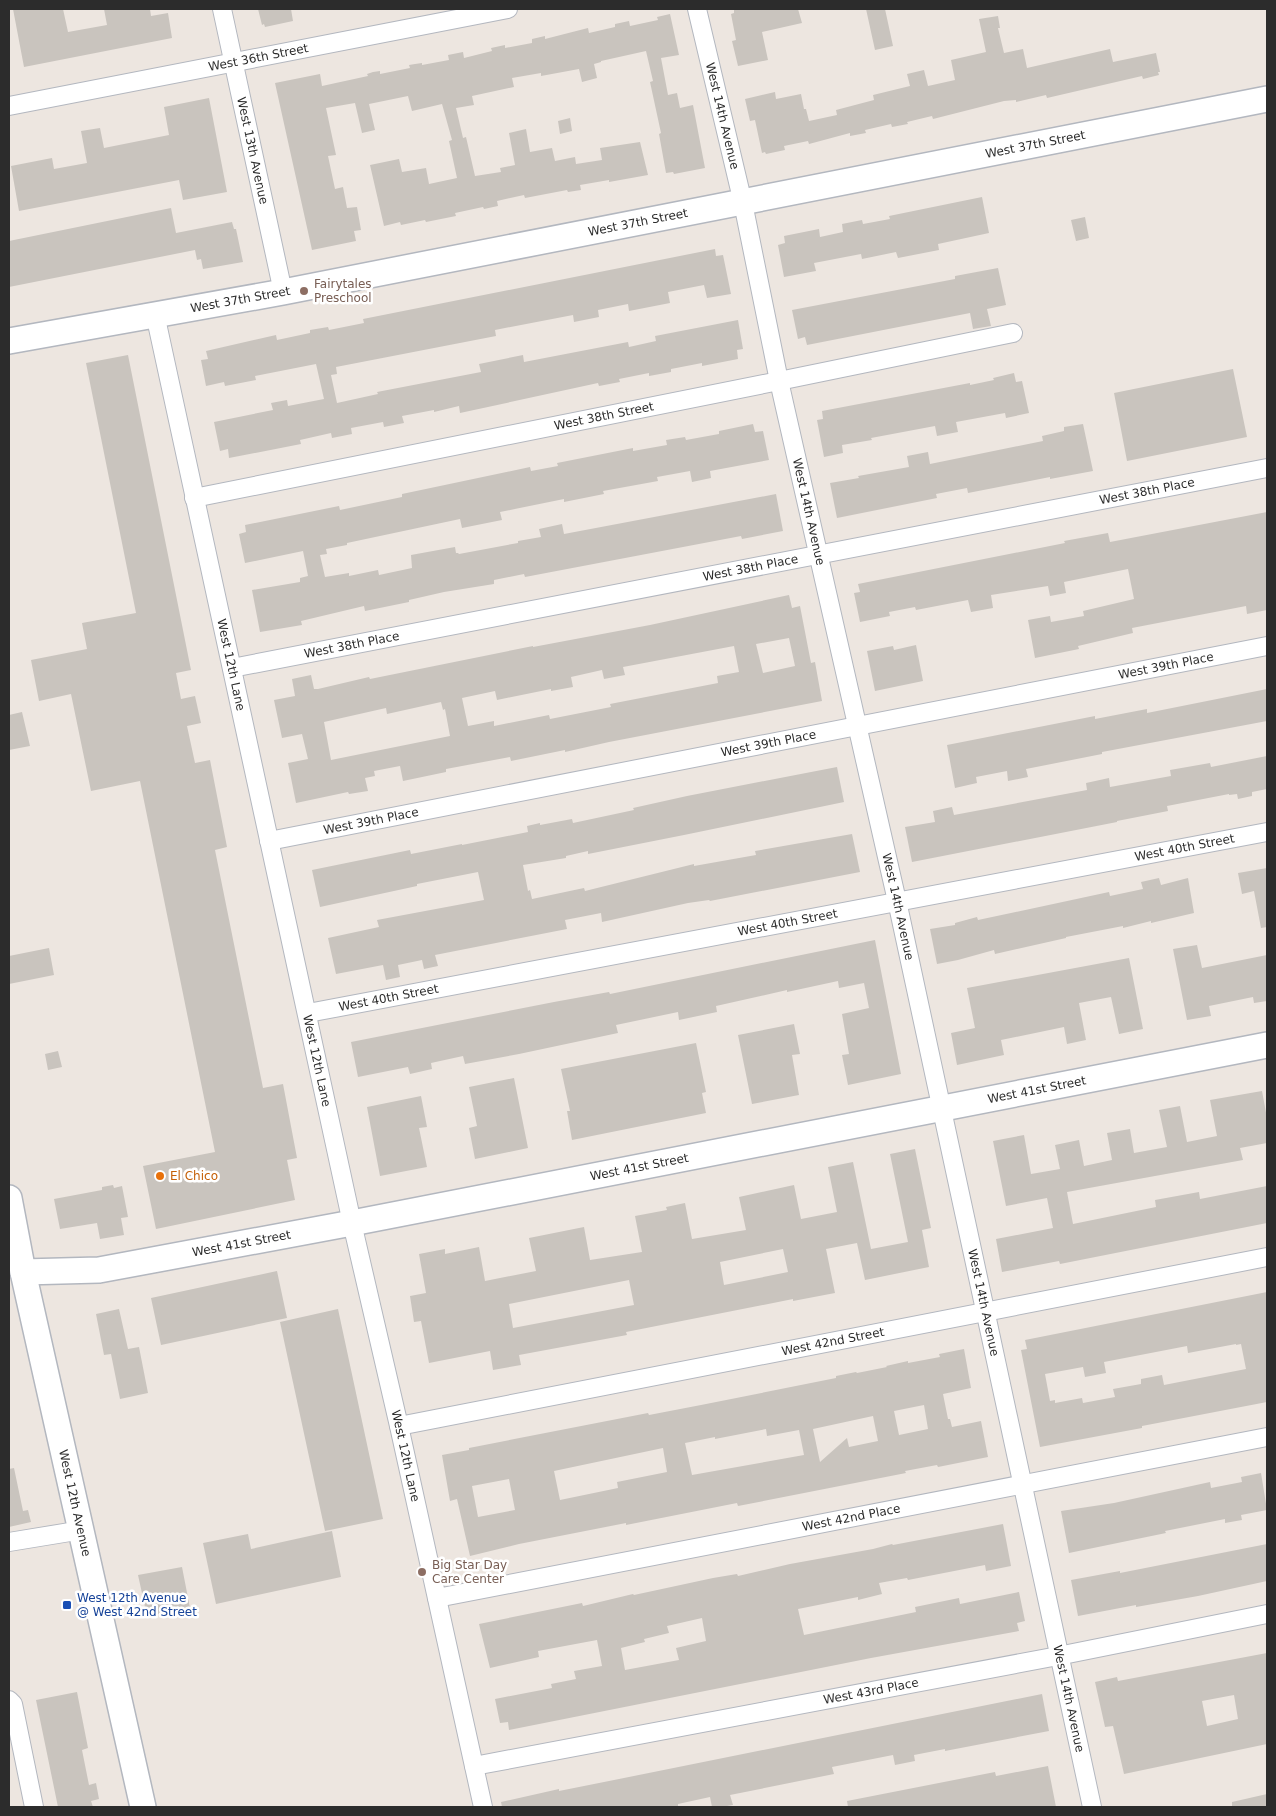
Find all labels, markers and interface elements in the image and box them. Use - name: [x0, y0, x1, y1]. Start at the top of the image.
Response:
- street label: West 36th Street: [207, 41, 310, 74]
- street label: West 14th Avenue: [703, 61, 742, 171]
- street label: West 13th Avenue: [234, 96, 271, 206]
- street label: West 37th Street: [984, 128, 1087, 161]
- street label: West 37th Street: [587, 206, 689, 239]
- place label: Fairytales Preschool: [314, 277, 372, 305]
- street label: West 37th Street: [189, 284, 292, 315]
- marker: Fairytales Preschool: [298, 285, 310, 297]
- street label: West 38th Street: [553, 399, 655, 433]
- street label: West 14th Avenue: [790, 457, 828, 567]
- street label: West 38th Place: [1098, 475, 1196, 507]
- street label: West 38th Place: [702, 552, 799, 584]
- street label: West 12th Lane: [214, 618, 248, 712]
- street label: West 38th Place: [303, 629, 401, 661]
- street label: West 39th Place: [1117, 650, 1215, 682]
- street label: West 39th Place: [720, 727, 817, 760]
- street label: West 39th Place: [322, 805, 420, 837]
- street label: West 40th Street: [1133, 831, 1236, 864]
- street label: West 14th Avenue: [879, 852, 917, 962]
- street label: West 40th Street: [736, 906, 839, 939]
- street label: West 40th Street: [337, 981, 440, 1014]
- street label: West 12th Lane: [300, 1013, 334, 1108]
- street label: West 41st Street: [986, 1073, 1087, 1106]
- street label: West 41st Street: [589, 1151, 690, 1184]
- place label: El Chico: [170, 1169, 218, 1183]
- marker: El Chico: [154, 1170, 166, 1182]
- street label: West 41st Street: [191, 1227, 292, 1260]
- street label: West 14th Avenue: [965, 1248, 1002, 1358]
- street label: West 42nd Street: [780, 1325, 886, 1358]
- street label: West 12th Lane: [388, 1408, 423, 1503]
- street label: West 12th Avenue: [56, 1448, 94, 1558]
- street label: West 42nd Place: [801, 1501, 902, 1534]
- place label: Big Star Day Care Center: [432, 1558, 507, 1586]
- marker: Big Star Day Care Center: [416, 1566, 428, 1578]
- place label: West 12th Avenue @ West 42nd Street: [77, 1591, 197, 1619]
- marker: West 12th Avenue @ West 42nd Street: [61, 1599, 73, 1611]
- street label: West 14th Avenue: [1050, 1644, 1087, 1753]
- street label: West 43rd Place: [822, 1675, 920, 1707]

